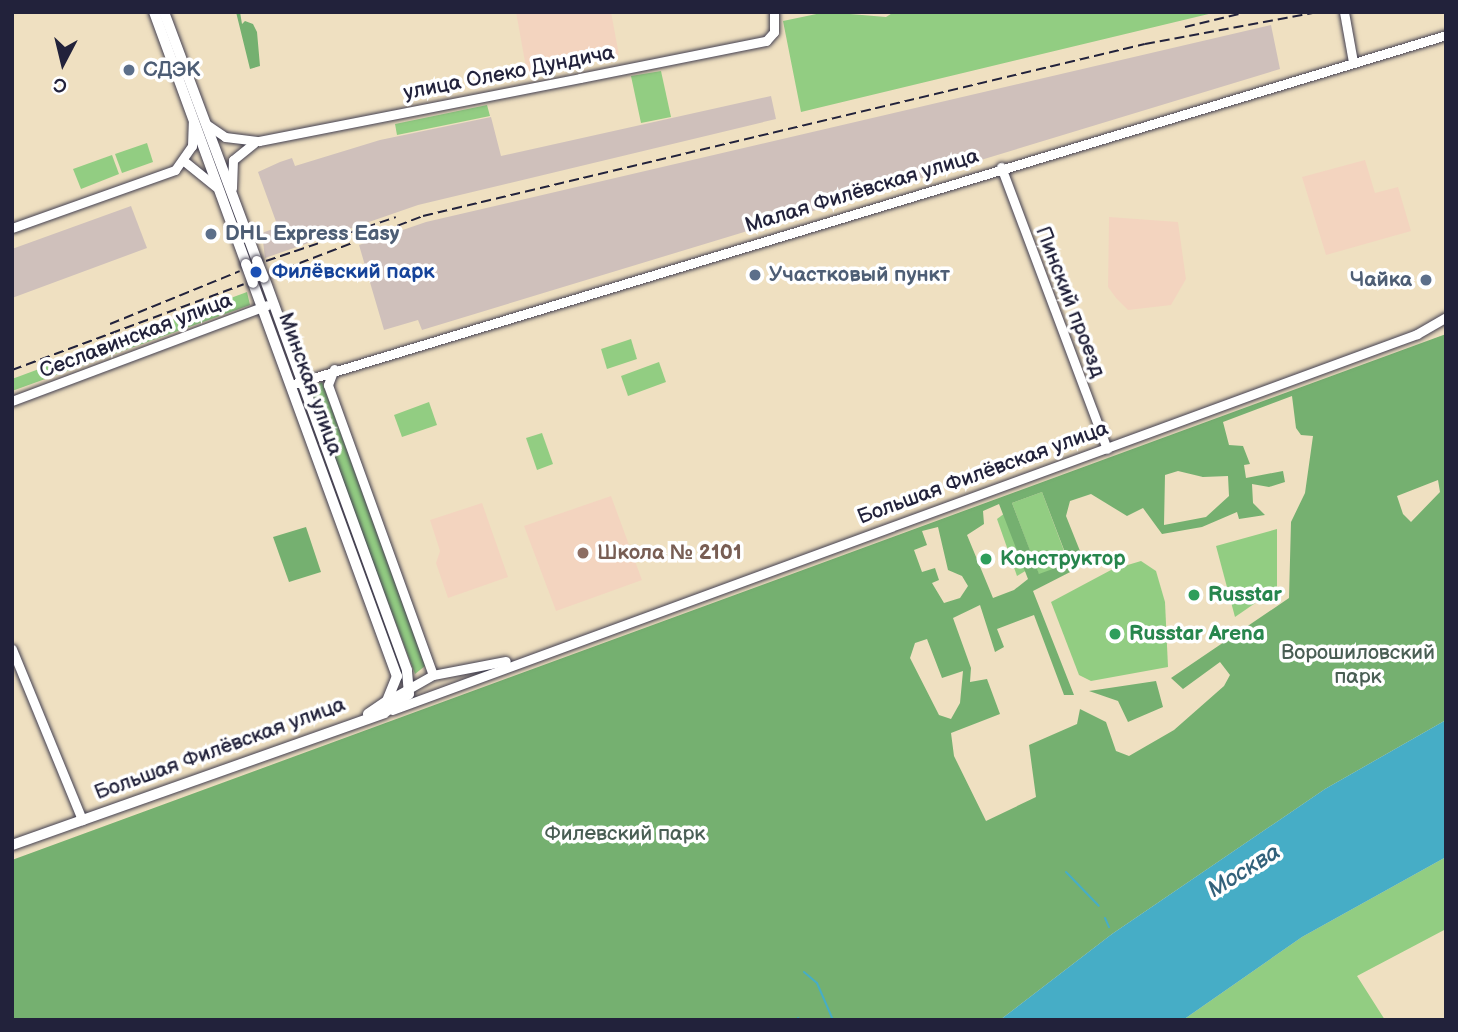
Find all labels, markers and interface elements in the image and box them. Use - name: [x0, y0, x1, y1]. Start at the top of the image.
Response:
- north arrow: [28, 28, 98, 98]
- street label: улица Олеко Дундича: [401, 40, 617, 106]
- place label: СДЭК: [143, 57, 200, 83]
- marker: СДЭК: [121, 62, 137, 78]
- text: С: [52, 72, 68, 97]
- street label: Малая Филёвская улица: [742, 143, 982, 239]
- place label: DHL Express Easy: [225, 221, 399, 247]
- street label: Пинский проезд: [1030, 223, 1110, 381]
- marker: DHL Express Easy: [203, 226, 219, 242]
- place label: Филёвский парк: [272, 259, 435, 285]
- marker: Филёвский парк: [246, 262, 266, 282]
- place label: Участковый пункт: [769, 262, 950, 288]
- marker: Участковый пункт: [747, 267, 763, 283]
- place label: Чайка: [1350, 267, 1412, 293]
- marker: Чайка: [1418, 272, 1434, 288]
- street label: Сеславинская улица: [36, 288, 236, 384]
- street label: Минская улица: [272, 309, 348, 459]
- street label: Большая Филёвская улица: [854, 416, 1112, 530]
- place label: Школа № 2101: [597, 540, 742, 566]
- marker: Школа № 2101: [575, 545, 591, 561]
- place label: Конструктор: [1000, 546, 1126, 572]
- marker: Конструктор: [978, 551, 994, 567]
- place label: Russtar: [1208, 582, 1282, 608]
- marker: Russtar: [1186, 587, 1202, 603]
- place label: Russtar Arena: [1129, 621, 1265, 647]
- marker: Russtar Arena: [1107, 626, 1123, 642]
- park label: Ворошиловский парк: [1281, 640, 1435, 690]
- street label: Большая Филёвская улица: [91, 692, 349, 806]
- park label: Филевский парк: [544, 821, 706, 847]
- water label: Москва: [1203, 838, 1285, 904]

